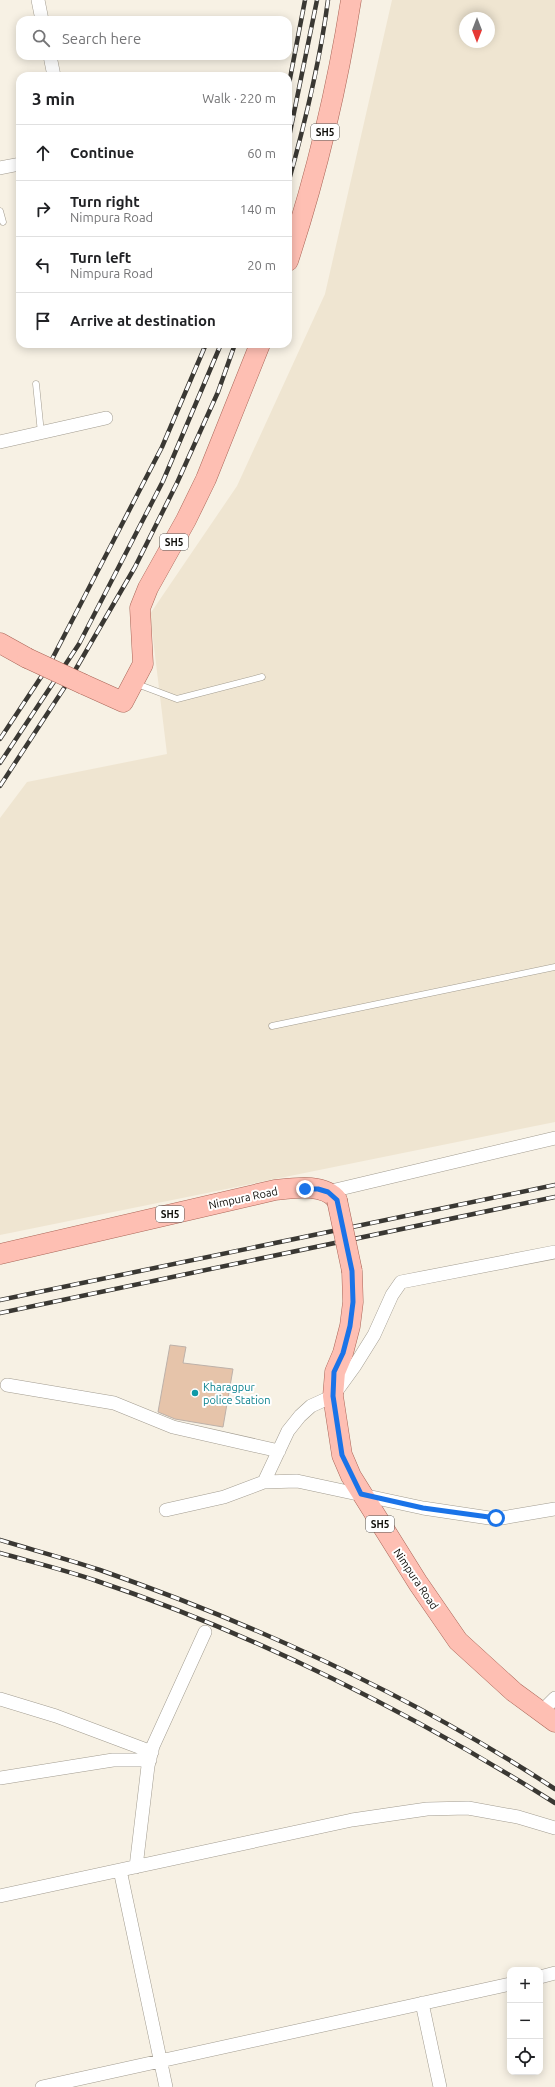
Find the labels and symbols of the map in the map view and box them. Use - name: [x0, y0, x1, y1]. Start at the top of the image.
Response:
- north arrow: [459, 12, 495, 48]
- road number: SH5: [311, 124, 339, 140]
- road number: SH5: [160, 534, 188, 550]
- route end: [296, 1180, 314, 1198]
- street label: Nimpura Road: [207, 1185, 279, 1211]
- road number: SH5: [156, 1206, 184, 1222]
- place label: Kharagpur police Station: [203, 1381, 271, 1406]
- marker: Kharagpur police Station: [190, 1388, 200, 1398]
- route start: [487, 1509, 505, 1527]
- road number: SH5: [366, 1516, 394, 1532]
- street label: Nimpura Road: [391, 1546, 441, 1612]

